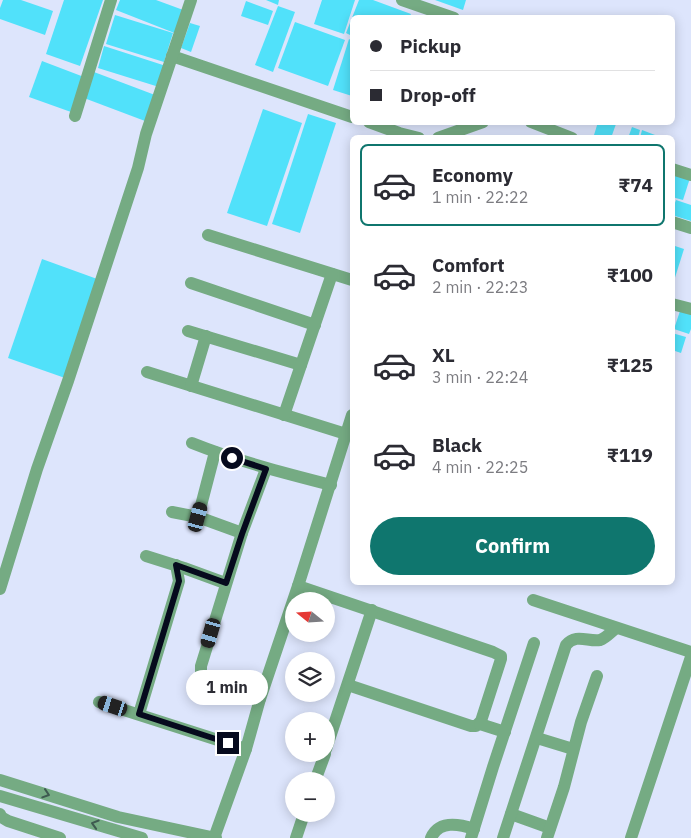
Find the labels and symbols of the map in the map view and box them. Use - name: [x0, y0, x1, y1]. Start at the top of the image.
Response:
- route start: [221, 447, 243, 469]
- car: [186, 501, 209, 533]
- north arrow: [285, 592, 335, 642]
- car: [199, 617, 222, 649]
- callout: 1 min: [187, 670, 269, 706]
- car: [96, 694, 129, 718]
- route end: [217, 732, 239, 754]
- one-way arrow: [42, 789, 50, 799]
- one-way arrow: [92, 820, 100, 830]

